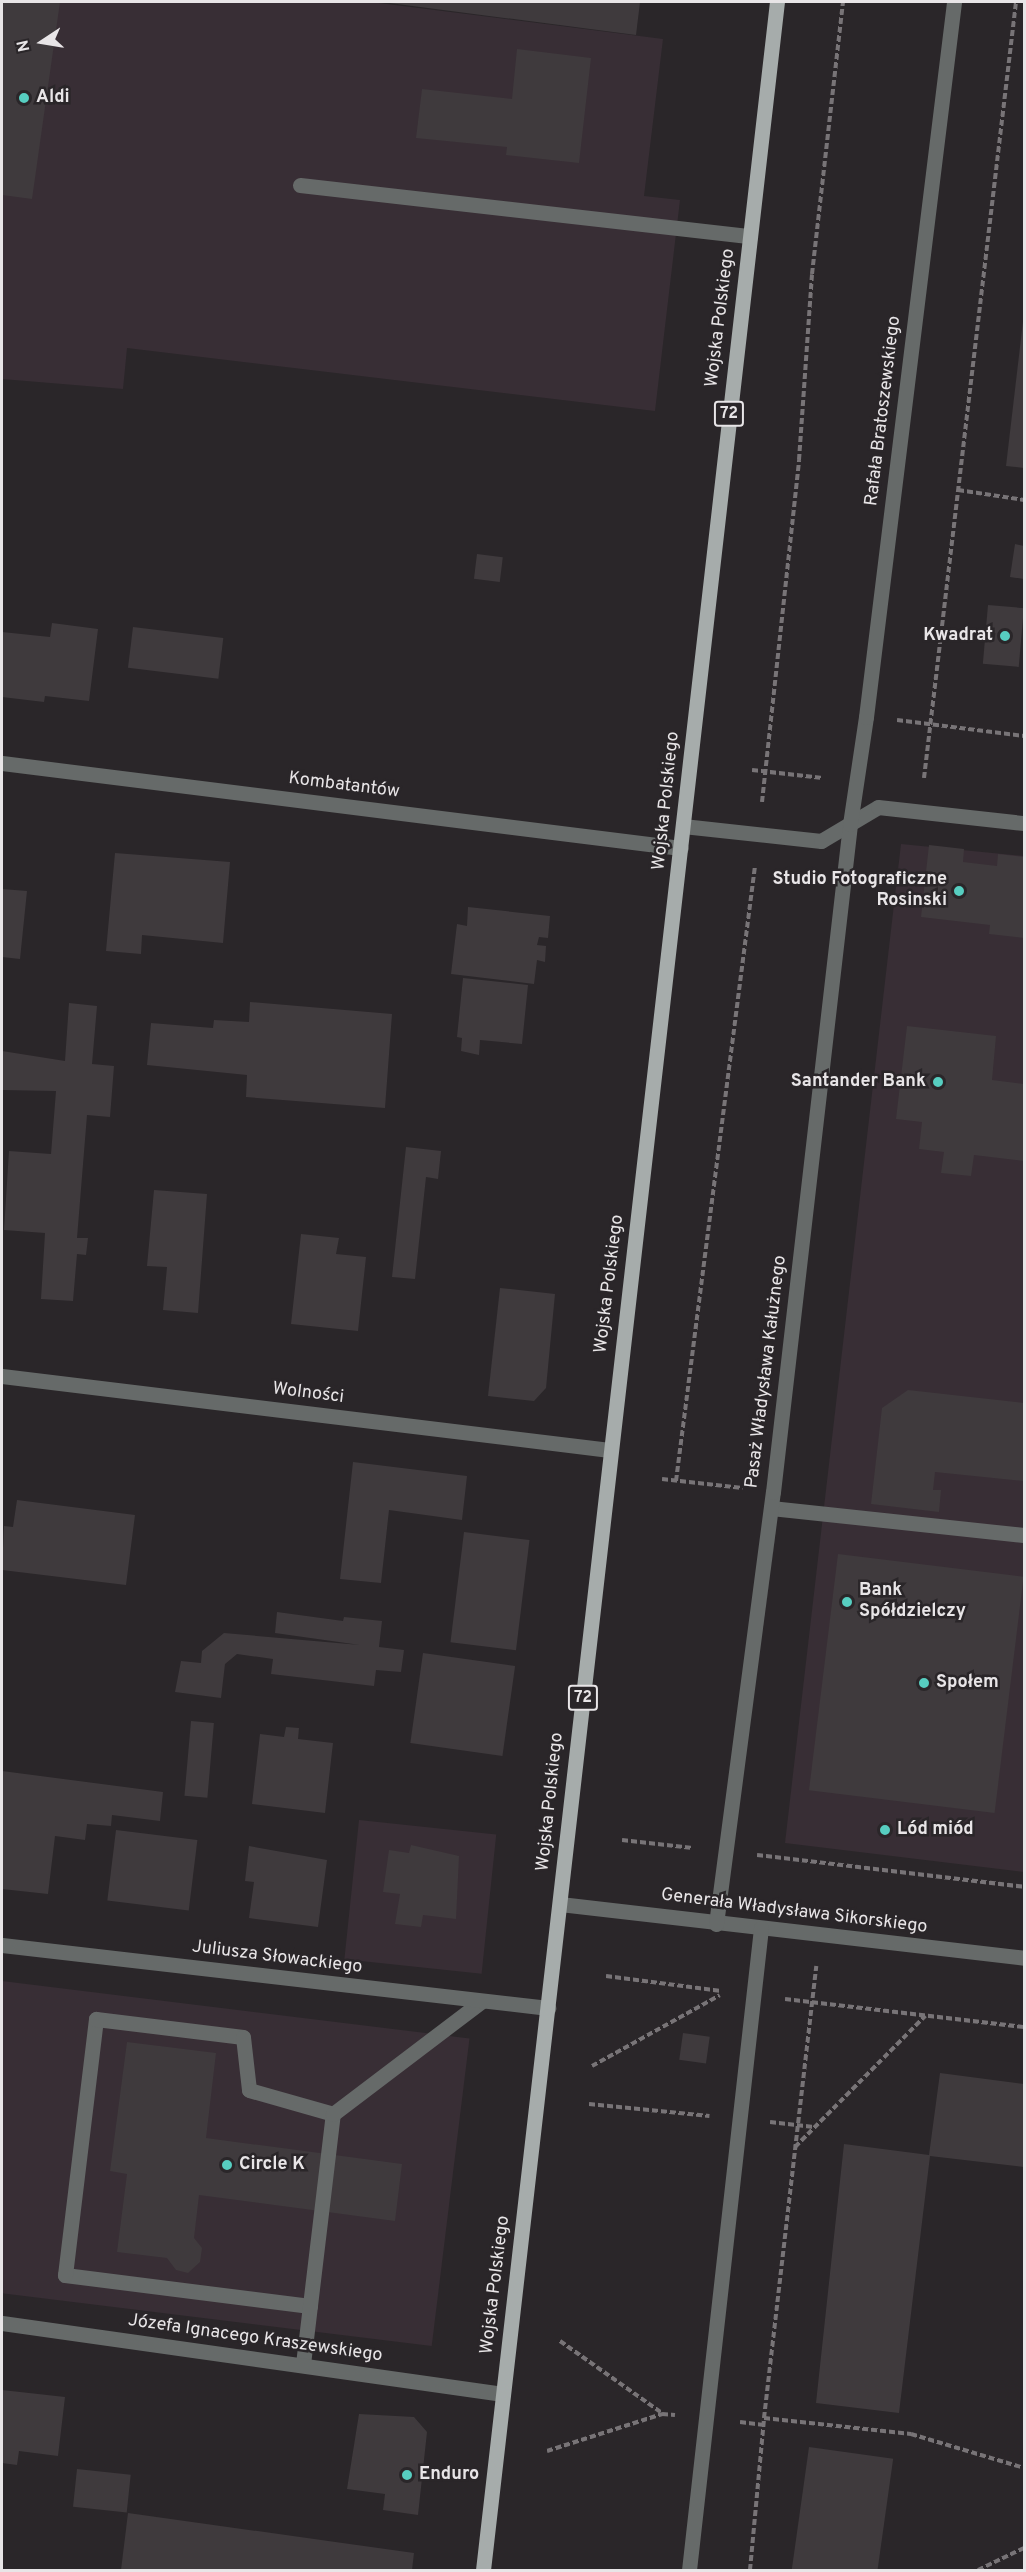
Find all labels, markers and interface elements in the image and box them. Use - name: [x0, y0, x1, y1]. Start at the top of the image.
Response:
- north arrow: [12, 12, 72, 72]
- text: N: [13, 38, 35, 53]
- place label: Aldi: [36, 87, 70, 109]
- marker: Aldi: [17, 91, 31, 105]
- street label: Wojska Polskiego: [702, 247, 740, 389]
- street label: Rafała Bratoszewskiego: [862, 315, 906, 507]
- road number: 72: [712, 401, 746, 427]
- place label: Kwadrat: [923, 625, 993, 647]
- marker: Kwadrat: [998, 629, 1012, 643]
- street label: Wojska Polskiego: [649, 731, 685, 871]
- street label: Kombatantów: [287, 768, 401, 804]
- place label: Studio Fotograficzne Rosinski: [772, 870, 947, 912]
- marker: Studio Fotograficzne Rosinski: [952, 884, 966, 898]
- place label: Santander Bank: [791, 1071, 926, 1093]
- marker: Santander Bank: [931, 1075, 945, 1089]
- street label: Wojska Polskiego: [591, 1213, 629, 1355]
- street label: Pasaż Władysława Kałużnego: [742, 1254, 792, 1490]
- street label: Wolności: [271, 1379, 345, 1409]
- place label: Bank Spółdzielczy: [859, 1581, 966, 1624]
- marker: Bank Spółdzielczy: [840, 1595, 854, 1609]
- place label: Społem: [936, 1672, 999, 1694]
- marker: Społem: [917, 1676, 931, 1690]
- road number: 72: [566, 1685, 600, 1711]
- street label: Wojska Polskiego: [533, 1732, 569, 1872]
- place label: Lód miód: [897, 1819, 974, 1841]
- marker: Lód miód: [878, 1823, 892, 1837]
- street label: Generała Władysława Sikorskiego: [659, 1885, 929, 1939]
- street label: Juliusza Słowackiego: [191, 1937, 363, 1979]
- place label: Circle K: [239, 2154, 305, 2176]
- marker: Circle K: [220, 2158, 234, 2172]
- street label: Wojska Polskiego: [477, 2214, 515, 2356]
- street label: Józefa Ignacego Kraszewskiego: [126, 2310, 384, 2368]
- place label: Enduro: [419, 2464, 479, 2486]
- marker: Enduro: [400, 2468, 414, 2482]

